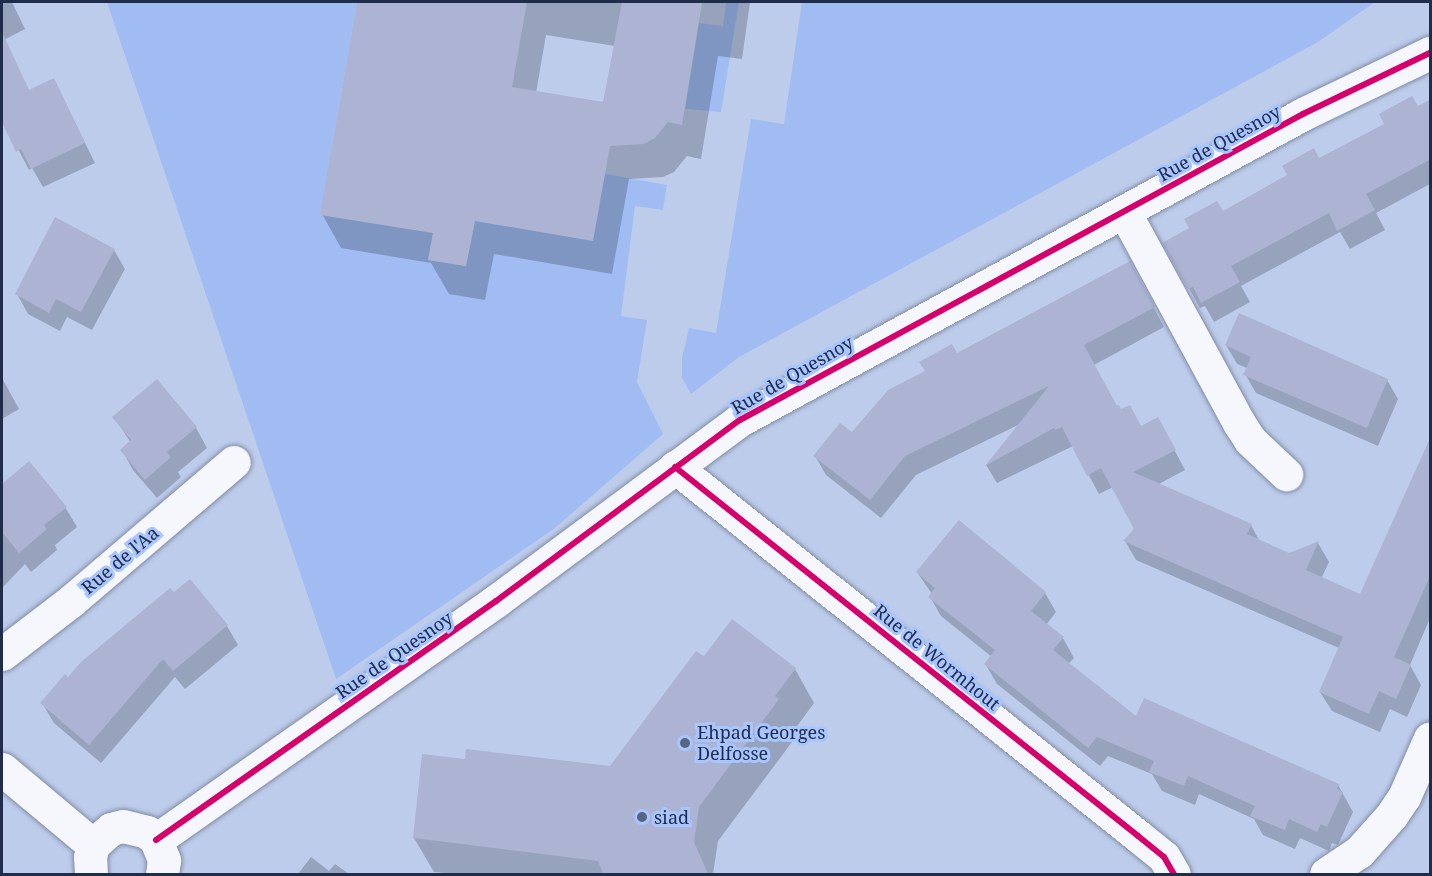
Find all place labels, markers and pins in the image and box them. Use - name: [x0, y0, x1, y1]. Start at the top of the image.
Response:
- place label: Ehpad Georges Delfosse: [697, 722, 825, 764]
- marker: Ehpad Georges Delfosse: [678, 736, 692, 750]
- place label: siad: [654, 806, 689, 828]
- marker: siad: [635, 810, 649, 824]

